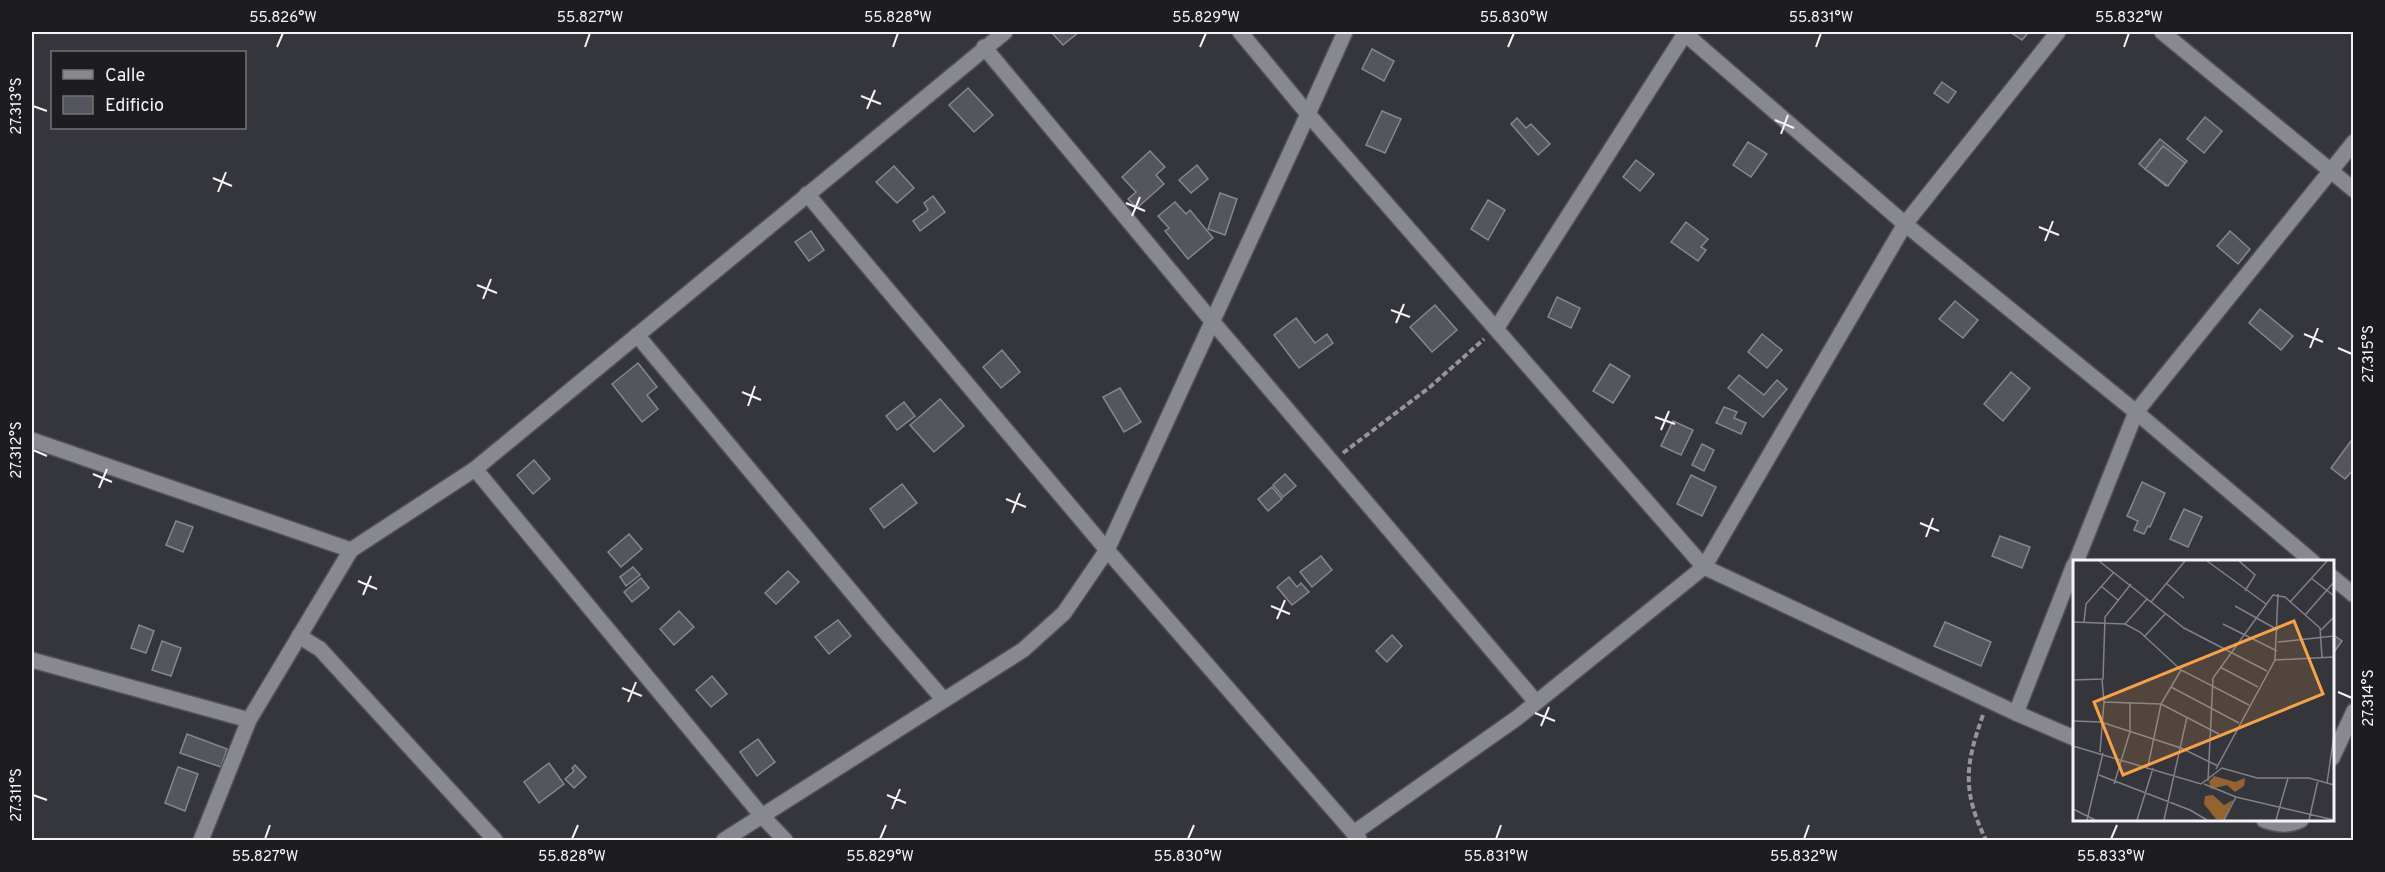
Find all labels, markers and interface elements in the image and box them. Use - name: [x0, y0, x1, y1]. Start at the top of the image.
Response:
- text: 55.826°W: [249, 9, 317, 28]
- text: 55.827°W: [557, 9, 623, 28]
- text: 55.828°W: [864, 9, 932, 28]
- text: 55.829°W: [1172, 9, 1240, 28]
- text: 55.830°W: [1480, 9, 1548, 28]
- text: 55.831°W: [1789, 9, 1853, 28]
- text: 55.832°W: [2095, 9, 2163, 28]
- legend: [51, 51, 246, 129]
- text: Calle: [105, 65, 145, 88]
- text: 27.313°S: [8, 77, 27, 135]
- text: Edificio: [105, 95, 164, 118]
- text: 27.315°S: [2360, 325, 2379, 383]
- text: 27.312°S: [8, 421, 27, 479]
- inset map: [2073, 560, 2334, 821]
- text: 27.314°S: [2360, 669, 2379, 727]
- text: 27.311°S: [8, 768, 27, 822]
- text: 55.827°W: [232, 848, 298, 867]
- text: 55.828°W: [538, 848, 606, 867]
- text: 55.829°W: [846, 848, 914, 867]
- text: 55.830°W: [1154, 848, 1222, 867]
- text: 55.831°W: [1464, 848, 1528, 867]
- text: 55.832°W: [1770, 848, 1838, 867]
- text: 55.833°W: [2077, 848, 2145, 867]

